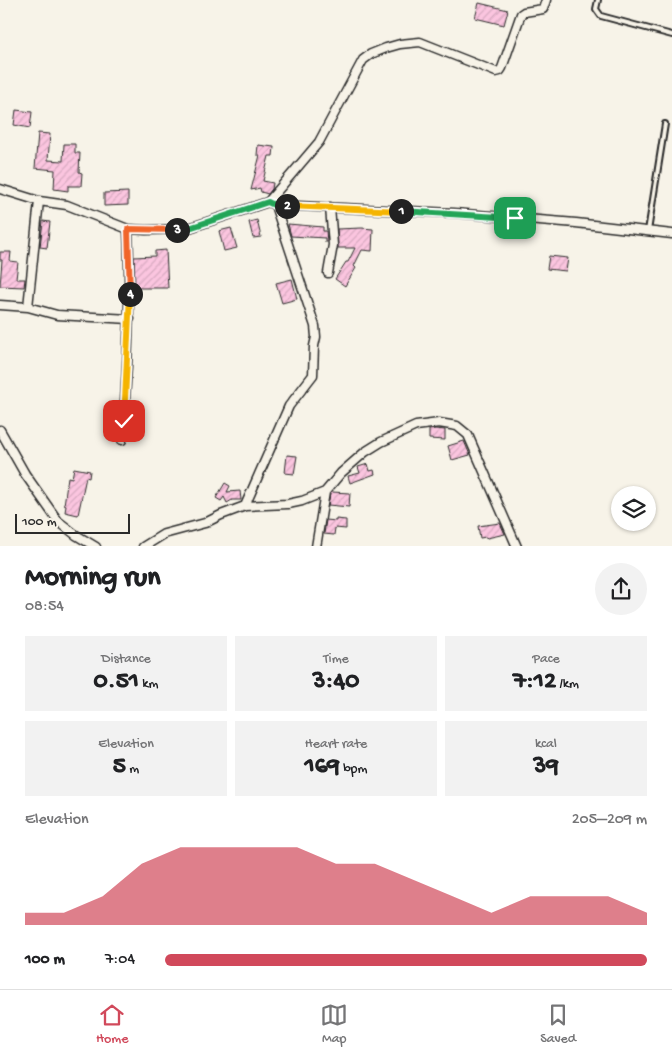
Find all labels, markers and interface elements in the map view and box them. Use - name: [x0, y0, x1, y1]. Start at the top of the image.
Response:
- pin: 2: [274, 194, 300, 218]
- pin: [494, 197, 536, 239]
- text: 2: [284, 198, 291, 215]
- pin: 1: [388, 198, 414, 224]
- text: 1: [399, 203, 404, 220]
- icon: arrive: [501, 204, 529, 232]
- pin: 3: [164, 218, 190, 242]
- text: 3: [174, 222, 181, 239]
- pin: 4: [118, 282, 142, 306]
- text: 4: [127, 286, 134, 303]
- pin: [103, 400, 145, 442]
- icon: check: [110, 407, 138, 435]
- map controls: [611, 486, 656, 531]
- button: layers: [611, 486, 656, 531]
- scale bar: [15, 512, 130, 535]
- text: 100 m: [22, 514, 57, 531]
- text: Morning run: [25, 562, 160, 595]
- button: share: [595, 563, 647, 615]
- text: 08:54: [25, 598, 64, 617]
- text: Distance: [101, 651, 151, 668]
- text: Time: [323, 651, 349, 668]
- text: Pace: [532, 651, 560, 668]
- text: 0.51: [94, 668, 139, 697]
- text: 3:40: [313, 668, 359, 697]
- text: 7:12: [513, 668, 556, 697]
- text: km: [139, 676, 158, 693]
- text: /km: [556, 676, 579, 693]
- text: Elevation: [98, 736, 154, 753]
- text: Heart rate: [305, 736, 367, 753]
- text: kcal: [535, 736, 557, 753]
- text: 5: [113, 753, 126, 782]
- text: 169: [305, 753, 340, 782]
- text: 39: [533, 753, 559, 782]
- text: m: [126, 761, 139, 778]
- text: bpm: [340, 761, 367, 778]
- text: Elevation: [25, 811, 89, 830]
- text: 205–209 m: [572, 811, 647, 830]
- text: 100 m: [25, 951, 65, 970]
- text: 7:04: [105, 951, 135, 970]
- tab: Home: [96, 1001, 128, 1048]
- tab: Map: [320, 1001, 348, 1048]
- tab: Saved: [540, 1001, 576, 1048]

